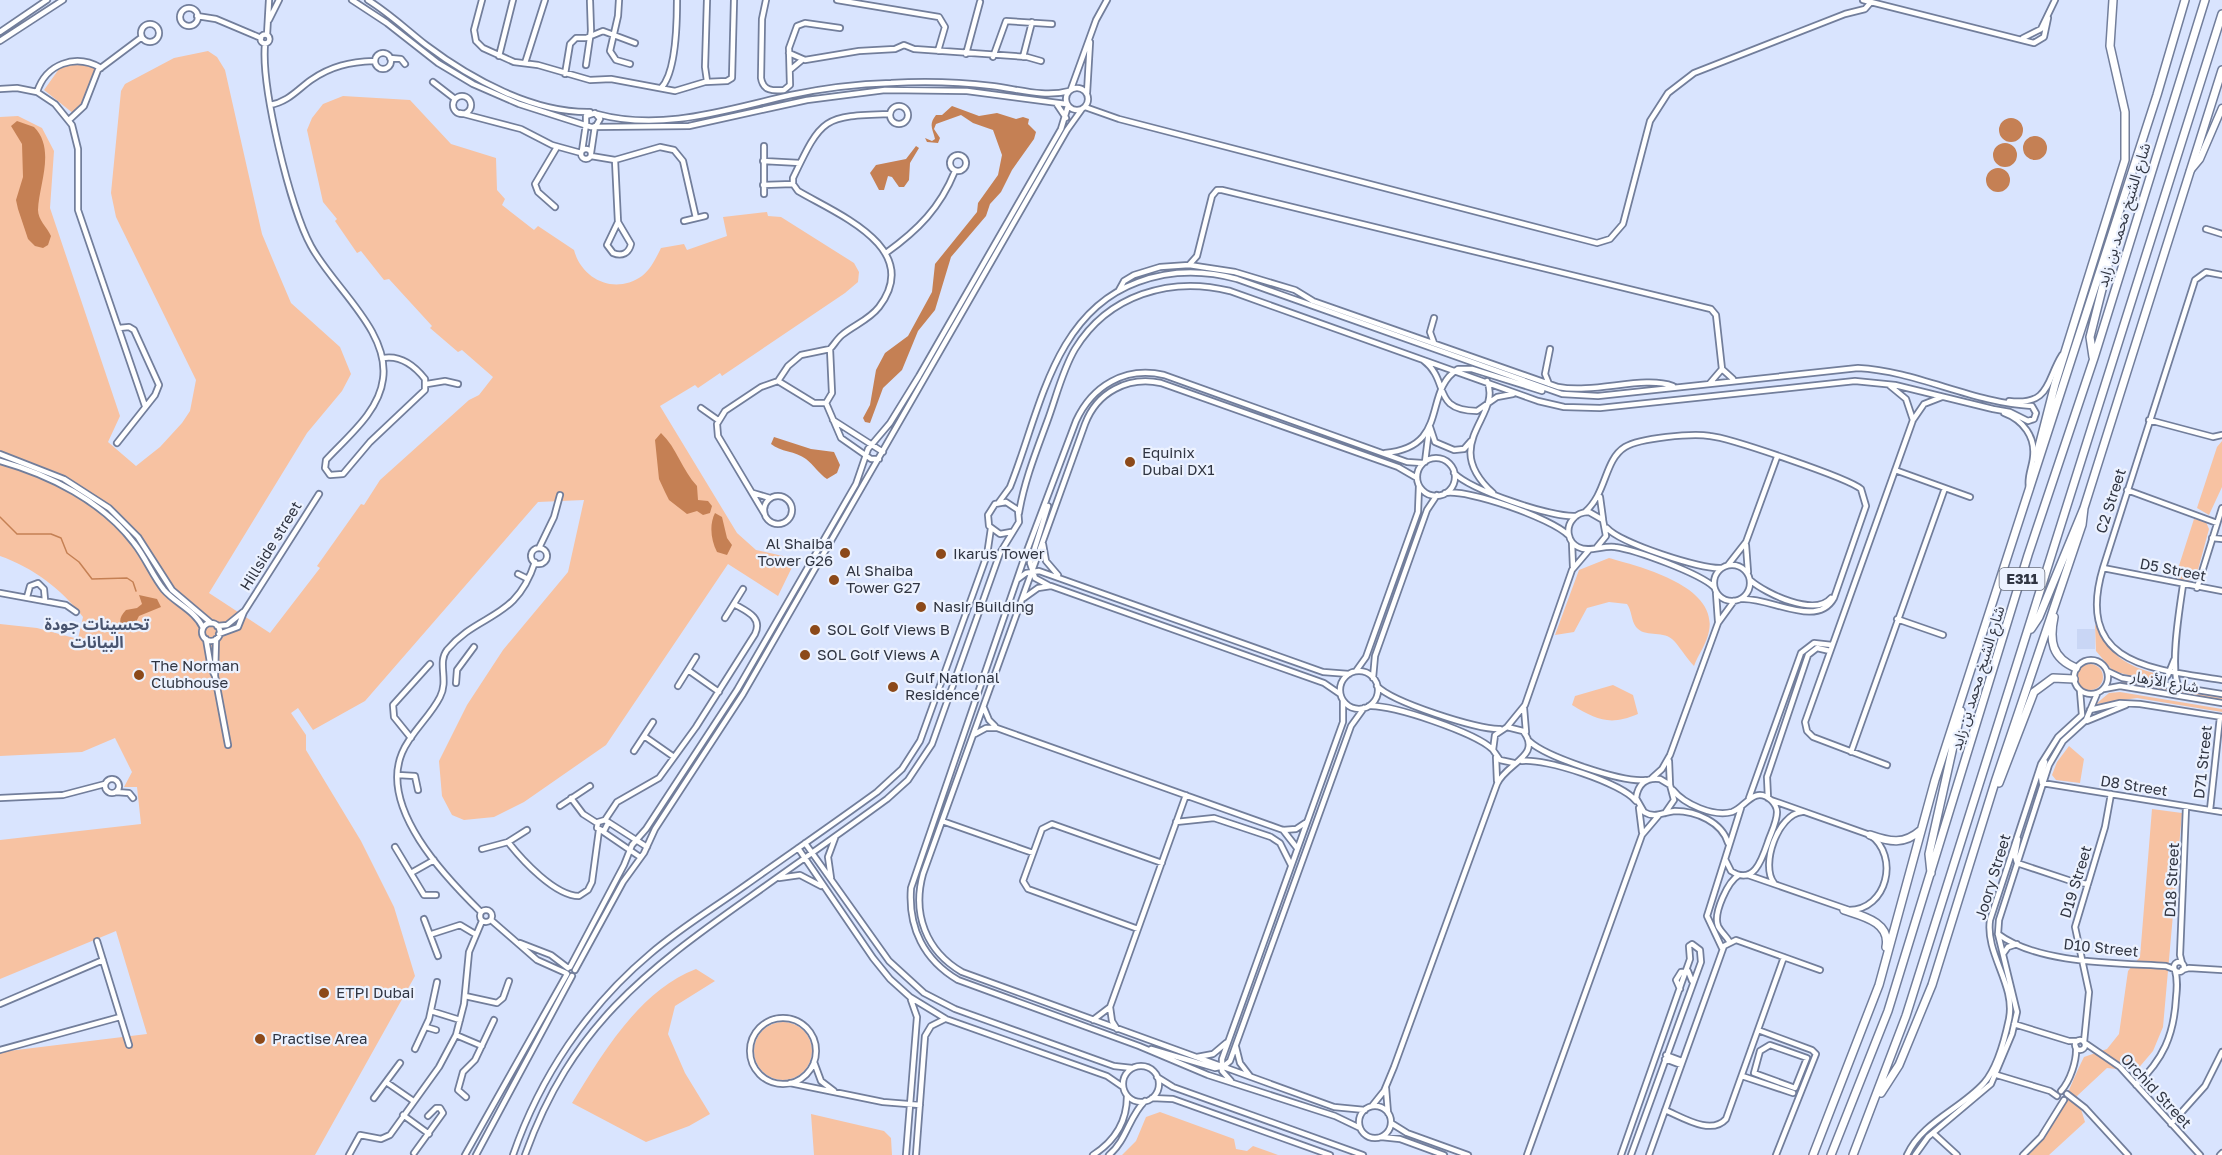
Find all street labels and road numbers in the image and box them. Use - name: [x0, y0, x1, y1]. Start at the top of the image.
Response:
- street label: شارع الشيخ محمد بن زايد: [2093, 140, 2157, 290]
- street label: C2 Street: [2091, 466, 2129, 535]
- street label: Hillside street: [236, 498, 305, 593]
- street label: D5 Street: [2138, 554, 2208, 584]
- road number: E311: [2000, 568, 2044, 590]
- street label: شارع الشيخ محمد بن زايد: [1947, 603, 2011, 753]
- street label: شارع الأزهار: [2128, 666, 2201, 700]
- street label: D71 Street: [2189, 724, 2215, 800]
- street label: D8 Street: [2099, 771, 2169, 799]
- street label: Joory Street: [1970, 831, 2014, 922]
- street label: D18 Street: [2160, 842, 2182, 918]
- street label: D19 Street: [2055, 843, 2095, 920]
- street label: D10 Street: [2063, 934, 2139, 960]
- street label: Orchid Street: [2118, 1049, 2196, 1131]

